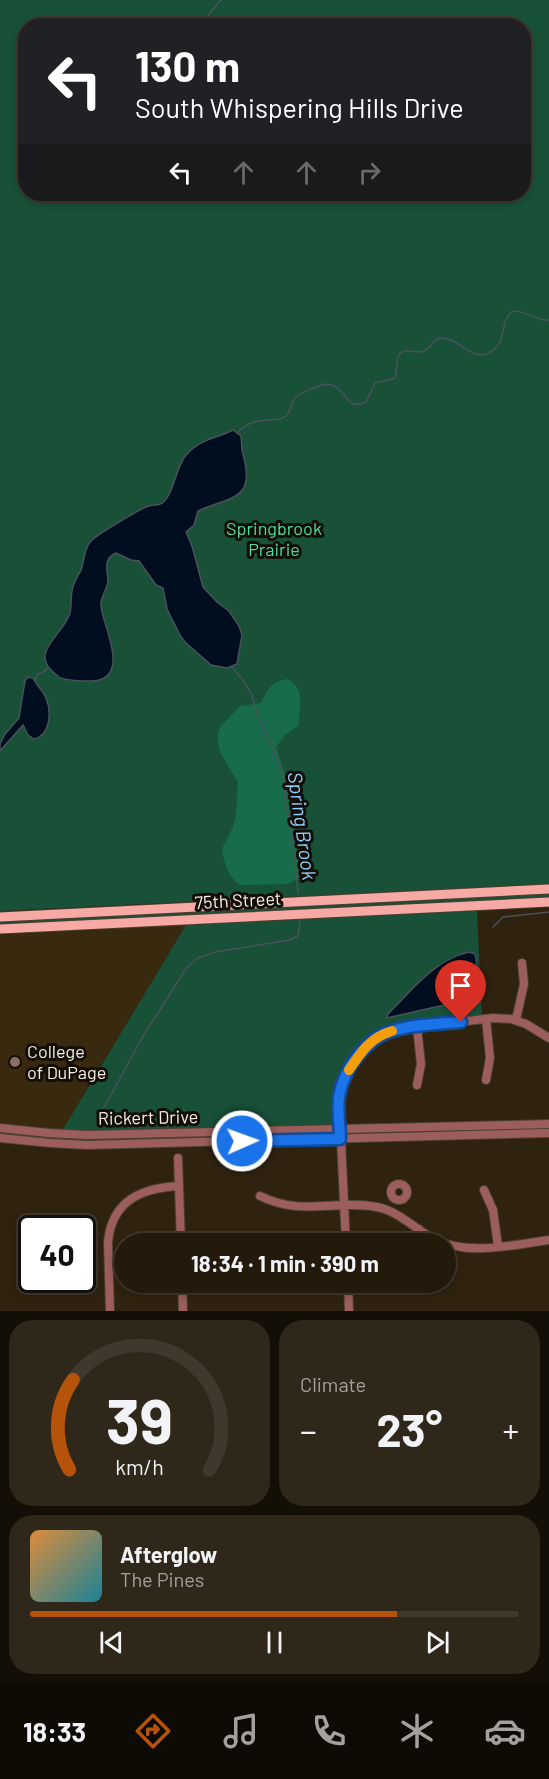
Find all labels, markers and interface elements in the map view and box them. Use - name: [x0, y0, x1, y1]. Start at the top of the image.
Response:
- text: 130 m: [135, 40, 240, 90]
- icon: left: [36, 42, 114, 120]
- text: South Whispering Hills Drive: [135, 91, 464, 123]
- icon: left: [164, 156, 197, 189]
- icon: ahead: [227, 156, 260, 189]
- icon: ahead: [290, 156, 323, 189]
- icon: right: [353, 156, 386, 189]
- park label: Springbrook Prairie: [226, 517, 322, 560]
- water label: Spring Brook: [284, 770, 322, 882]
- street label: 75th Street: [194, 887, 282, 913]
- pin: [435, 960, 486, 1022]
- icon: arrive: [444, 969, 477, 1002]
- place label: College of DuPage: [27, 1040, 106, 1083]
- marker: College of DuPage: [8, 1055, 22, 1069]
- street label: Rickert Drive: [98, 1105, 198, 1129]
- position arrow: [210, 1109, 274, 1173]
- speed limit sign: 40: [18, 1215, 96, 1293]
- text: 18:34 · 1 min · 390 m: [191, 1250, 379, 1276]
- text: Climate: [300, 1372, 366, 1396]
- text: 39: [106, 1382, 173, 1456]
- text: 23°: [377, 1402, 442, 1456]
- text: −: [300, 1410, 317, 1450]
- text: +: [502, 1410, 519, 1450]
- text: km/h: [115, 1454, 164, 1479]
- text: Afterglow: [120, 1541, 217, 1567]
- text: The Pines: [120, 1567, 204, 1591]
- icon: previous: [95, 1626, 128, 1659]
- icon: pause: [258, 1626, 291, 1659]
- icon: next: [421, 1626, 454, 1659]
- icon: directions: [132, 1710, 174, 1752]
- icon: music: [220, 1710, 262, 1752]
- icon: phone: [308, 1710, 350, 1752]
- icon: climate: [396, 1710, 438, 1752]
- icon: car: [484, 1710, 526, 1752]
- text: 18:33: [23, 1715, 86, 1747]

